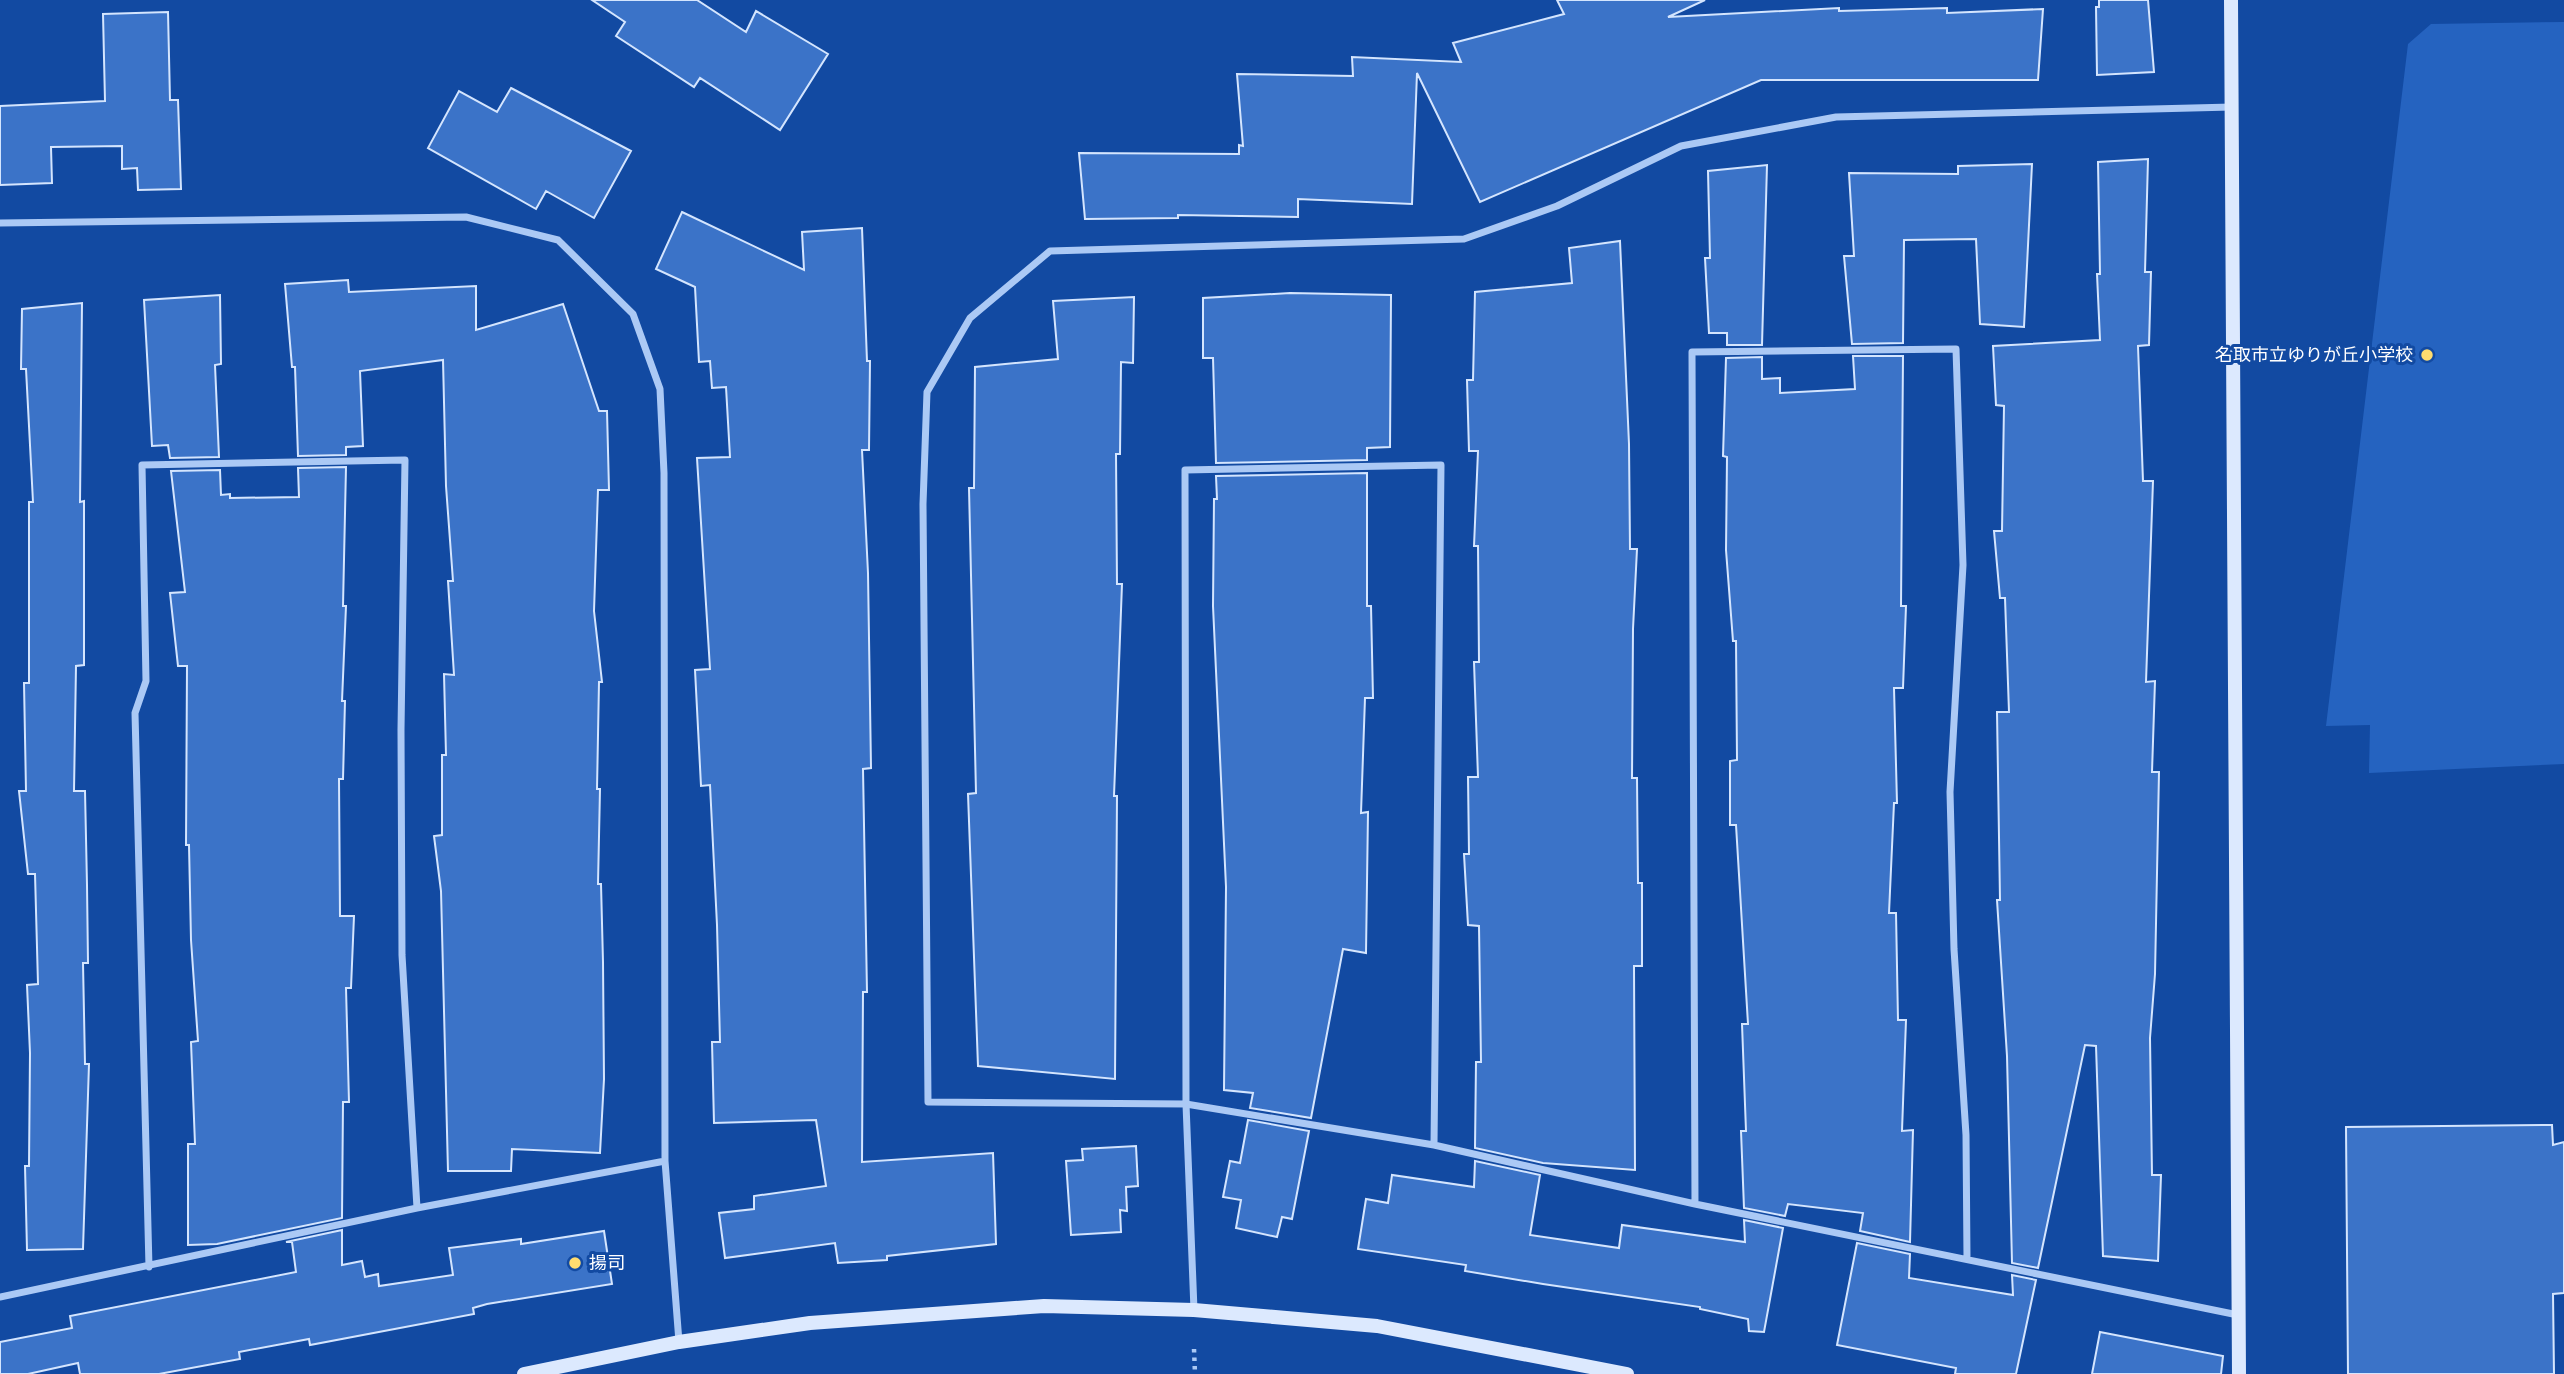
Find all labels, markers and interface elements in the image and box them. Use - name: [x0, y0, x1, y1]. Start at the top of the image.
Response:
- place label: 名取市立ゆりが丘小学校: [2215, 344, 2413, 365]
- marker: 名取市立ゆりが丘小学校: [2419, 347, 2435, 363]
- place label: 揚司: [589, 1252, 625, 1273]
- marker: 揚司: [567, 1255, 583, 1271]

